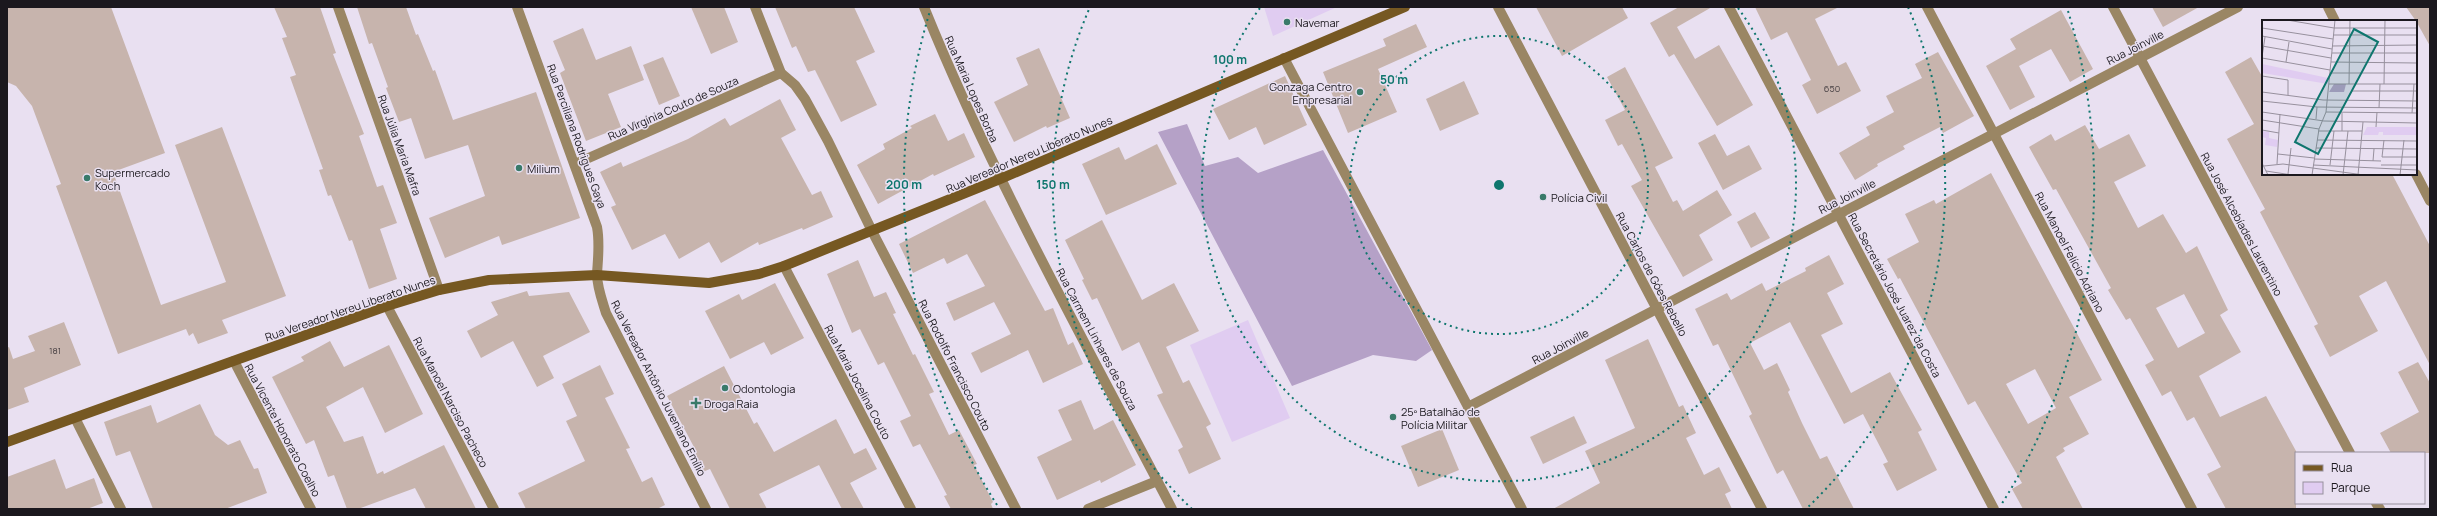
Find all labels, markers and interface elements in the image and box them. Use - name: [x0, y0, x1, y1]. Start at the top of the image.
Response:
- place label: Navemar: [1295, 15, 1339, 30]
- marker: Navemar: [1282, 17, 1292, 27]
- inset map: [2262, 20, 2417, 175]
- street label: Rua Joinville: [2104, 26, 2167, 68]
- street label: Rua Maria Lopes Borba: [942, 33, 1002, 145]
- text: 100 m: [1213, 51, 1247, 68]
- street label: Rua Perciliana Rodrigues Gaya: [544, 62, 610, 210]
- text: 50 m: [1380, 71, 1408, 88]
- street label: Rua Virgínia Couto de Souza: [605, 72, 741, 144]
- place label: Gonzaga Centro Empresarial: [1269, 79, 1352, 107]
- house number: 650: [1824, 82, 1840, 95]
- marker: Gonzaga Centro Empresarial: [1355, 87, 1365, 97]
- street label: Rua Júlia Maria Mafra: [375, 93, 425, 197]
- street label: Rua Vereador Nereu Liberato Nunes: [944, 112, 1115, 196]
- street label: Rua José Alcebíades Laurentino: [2198, 150, 2287, 299]
- place label: Milium: [527, 161, 560, 176]
- marker: Milium: [514, 163, 524, 173]
- place label: Supermercado Koch: [95, 165, 170, 193]
- marker: Supermercado Koch: [82, 173, 92, 183]
- street label: Rua Joinville: [1816, 175, 1879, 217]
- text: 200 m: [886, 176, 922, 193]
- text: 150 m: [1036, 176, 1070, 193]
- centre of rings: [1492, 178, 1506, 192]
- street label: Rua Manoel Felício Adriano: [2032, 189, 2108, 315]
- place label: Polícia Civil: [1551, 190, 1607, 205]
- marker: Polícia Civil: [1538, 192, 1548, 202]
- street label: Rua Carlos de Góes Rebello: [1613, 209, 1691, 339]
- street label: Rua Secretário José Juarez da Costa: [1845, 210, 1945, 380]
- street label: Rua Carmem Linhares de Souza: [1053, 265, 1141, 413]
- street label: Rua Vereador Nereu Liberato Nunes: [263, 272, 437, 344]
- street label: Rua Rodolfo Francisco Couto: [915, 297, 995, 434]
- street label: Rua Vereador Antônio Juveniano Emílio: [608, 298, 710, 479]
- street label: Rua Maria Jocelina Couto: [821, 322, 895, 442]
- street label: Rua Joinville: [1529, 325, 1591, 367]
- street label: Rua Manoel Narciso Pacheco: [410, 334, 492, 470]
- house number: 181: [49, 344, 61, 357]
- street label: Rua Vicente Honorato Coelho: [242, 361, 325, 500]
- place label: Odontologia: [733, 381, 795, 396]
- marker: Odontologia: [720, 383, 730, 393]
- place label: Droga Raia: [704, 396, 758, 411]
- marker: Droga Raia: [691, 398, 701, 408]
- place label: 25º Batalhão de Polícia Militar: [1401, 404, 1480, 432]
- marker: 25º Batalhão de Polícia Militar: [1388, 412, 1398, 422]
- legend: [2295, 452, 2425, 504]
- text: Rua: [2331, 459, 2352, 476]
- text: Parque: [2331, 479, 2370, 496]

